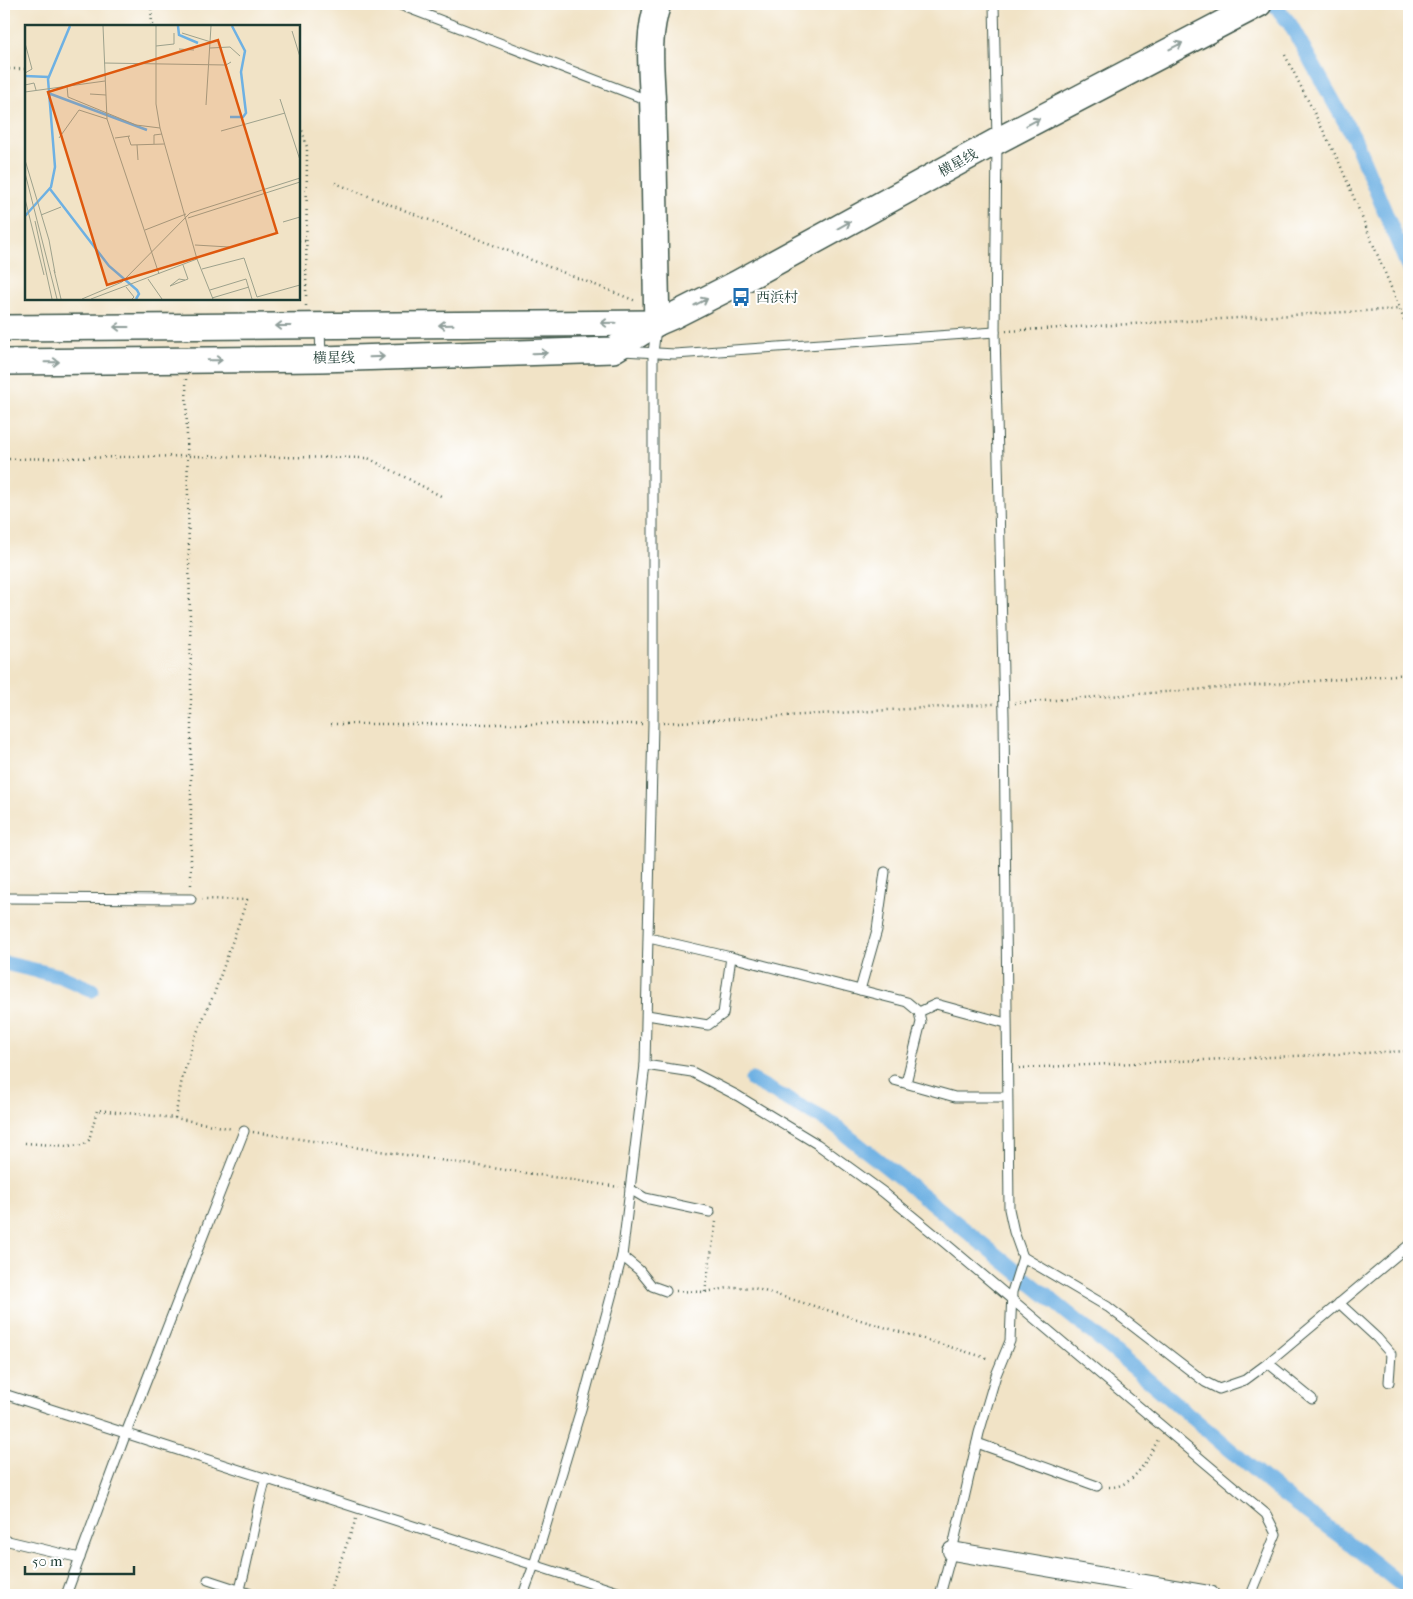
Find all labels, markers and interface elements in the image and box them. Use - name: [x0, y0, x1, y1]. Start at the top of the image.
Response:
- inset map: [25, 25, 300, 300]
- one-way arrow: [1169, 41, 1184, 51]
- one-way arrow: [1025, 117, 1040, 126]
- street label: 横星线: [936, 145, 980, 181]
- one-way arrow: [836, 220, 851, 229]
- bus stop icon: 西浜村: [730, 286, 752, 308]
- place label: 西浜村: [756, 289, 798, 306]
- one-way arrow: [693, 297, 708, 306]
- one-way arrow: [600, 318, 616, 328]
- one-way arrow: [438, 320, 454, 330]
- one-way arrow: [275, 321, 292, 331]
- one-way arrow: [113, 322, 129, 332]
- one-way arrow: [532, 348, 548, 357]
- street label: 横星线: [313, 349, 355, 367]
- one-way arrow: [369, 353, 385, 362]
- one-way arrow: [206, 355, 223, 365]
- one-way arrow: [44, 357, 60, 367]
- scale bar: [25, 1544, 134, 1576]
- text: 50 m: [32, 1552, 63, 1570]

